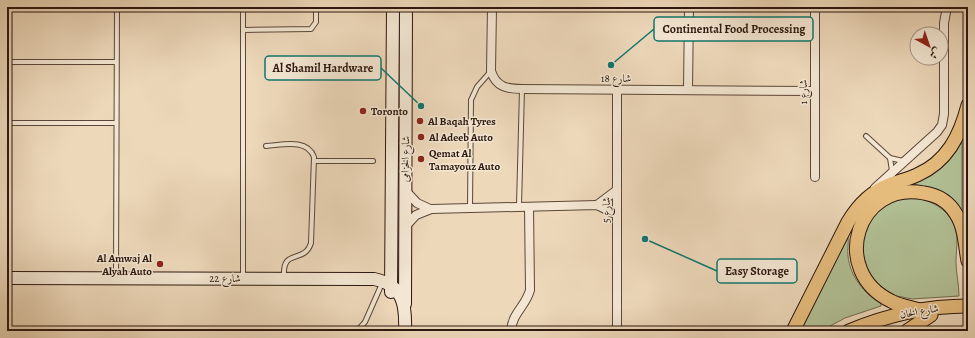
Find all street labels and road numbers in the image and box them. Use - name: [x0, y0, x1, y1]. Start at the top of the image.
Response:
- street label: شارع 18: [601, 71, 631, 88]
- street label: شارع 1: [796, 79, 813, 105]
- street label: شارع الخزامى: [398, 136, 415, 182]
- street label: شارع 5: [599, 197, 616, 223]
- street label: شارع 22: [209, 271, 241, 288]
- street label: شارع الخان: [898, 301, 940, 324]

